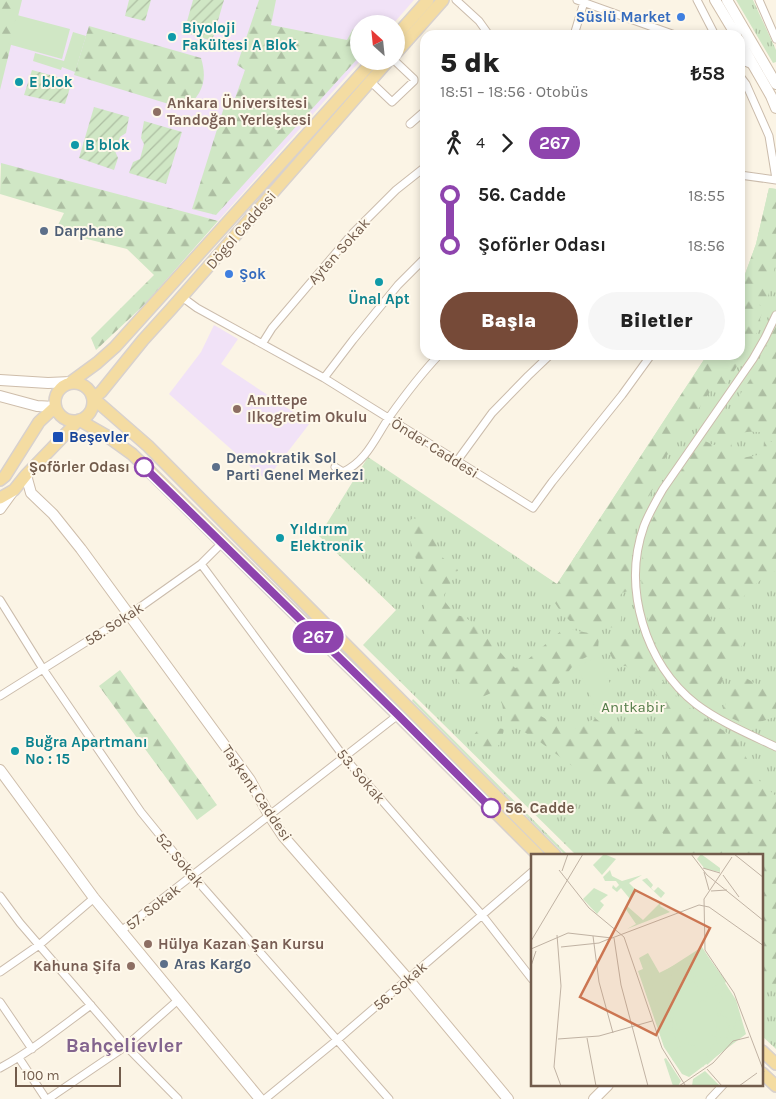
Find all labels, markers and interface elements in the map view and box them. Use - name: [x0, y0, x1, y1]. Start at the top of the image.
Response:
- place label: Süslü Market: [576, 8, 671, 26]
- marker: Süslü Market: [675, 11, 687, 23]
- north arrow: [350, 15, 405, 70]
- map controls: [350, 15, 405, 70]
- place label: Biyoloji Fakültesi A Blok: [182, 19, 297, 54]
- marker: Biyoloji Fakültesi A Blok: [166, 31, 178, 43]
- text: 5 dk: [440, 46, 500, 79]
- text: ₺58: [691, 63, 725, 85]
- place label: E blok: [29, 73, 73, 91]
- marker: E blok: [13, 76, 25, 88]
- text: 18:51 – 18:56 · Otobüs: [440, 82, 588, 101]
- place label: Ankara Üniversitesi Tandoğan Yerleşkesi: [167, 93, 312, 129]
- marker: Ankara Üniversitesi Tandoğan Yerleşkesi: [151, 106, 163, 118]
- icon: walk: [440, 129, 468, 157]
- icon: forward: [493, 129, 521, 157]
- text: 267: [539, 132, 570, 154]
- text: 4: [476, 133, 485, 152]
- place label: B blok: [85, 136, 130, 154]
- marker: B blok: [69, 139, 81, 151]
- text: 56. Cadde: [478, 184, 566, 206]
- text: 18:55: [688, 186, 725, 205]
- street label: Dögol Caddesi: [202, 187, 280, 273]
- street label: Ayten Sokak: [304, 214, 374, 288]
- place label: Darphane: [54, 222, 124, 240]
- marker: Darphane: [38, 225, 50, 237]
- text: Şoförler Odası: [478, 234, 606, 256]
- text: 18:56: [688, 236, 725, 255]
- place label: Şok: [239, 265, 266, 283]
- marker: Şok: [223, 268, 235, 280]
- marker: Ünal Apt: [373, 276, 385, 288]
- place label: Ünal Apt: [348, 289, 410, 308]
- button: Başla: [440, 292, 578, 350]
- button: Biletler: [588, 292, 725, 350]
- place label: Anıttepe Ilkogretim Okulu: [247, 391, 367, 426]
- marker: Anıttepe Ilkogretim Okulu: [231, 403, 243, 415]
- street label: Önder Caddesi: [388, 414, 482, 482]
- place label: Beşevler: [69, 428, 129, 446]
- marker: Beşevler: [51, 430, 65, 444]
- place label: Demokratik Sol Parti Genel Merkezi: [226, 449, 364, 484]
- marker: Şoförler Odası: [134, 457, 154, 477]
- place label: Şoförler Odası: [29, 458, 130, 476]
- marker: Demokratik Sol Parti Genel Merkezi: [210, 461, 222, 473]
- place label: Yıldırım Elektronik: [290, 520, 364, 555]
- marker: Yıldırım Elektronik: [274, 532, 286, 544]
- street label: 58. Sokak: [81, 598, 147, 650]
- line badge: 267: [289, 621, 347, 653]
- text: 267: [303, 626, 333, 648]
- park label: Anıtkabir: [601, 698, 665, 716]
- place label: Buğra Apartmanı No : 15: [25, 733, 148, 768]
- street label: Taşkent Caddesi: [218, 742, 296, 844]
- marker: Buğra Apartmanı No : 15: [9, 745, 21, 757]
- street label: 53. Sokak: [333, 745, 389, 807]
- marker: 56. Cadde: [481, 798, 501, 818]
- place label: 56. Cadde: [505, 799, 575, 817]
- street label: 52. Sokak: [152, 829, 208, 891]
- inset map: [531, 854, 764, 1086]
- street label: 57. Sokak: [122, 880, 184, 934]
- place label: Hülya Kazan Şan Kursu: [158, 935, 325, 953]
- marker: Hülya Kazan Şan Kursu: [142, 938, 154, 950]
- place label: Aras Kargo: [174, 955, 251, 973]
- place label: Kahuna Şifa: [33, 957, 121, 975]
- marker: Aras Kargo: [158, 958, 170, 970]
- street label: 56. Sokak: [369, 958, 431, 1014]
- marker: Kahuna Şifa: [125, 960, 137, 972]
- district label: Bahçelievler: [66, 1034, 182, 1057]
- scale bar: [15, 1064, 121, 1087]
- text: 100 m: [22, 1067, 60, 1084]

